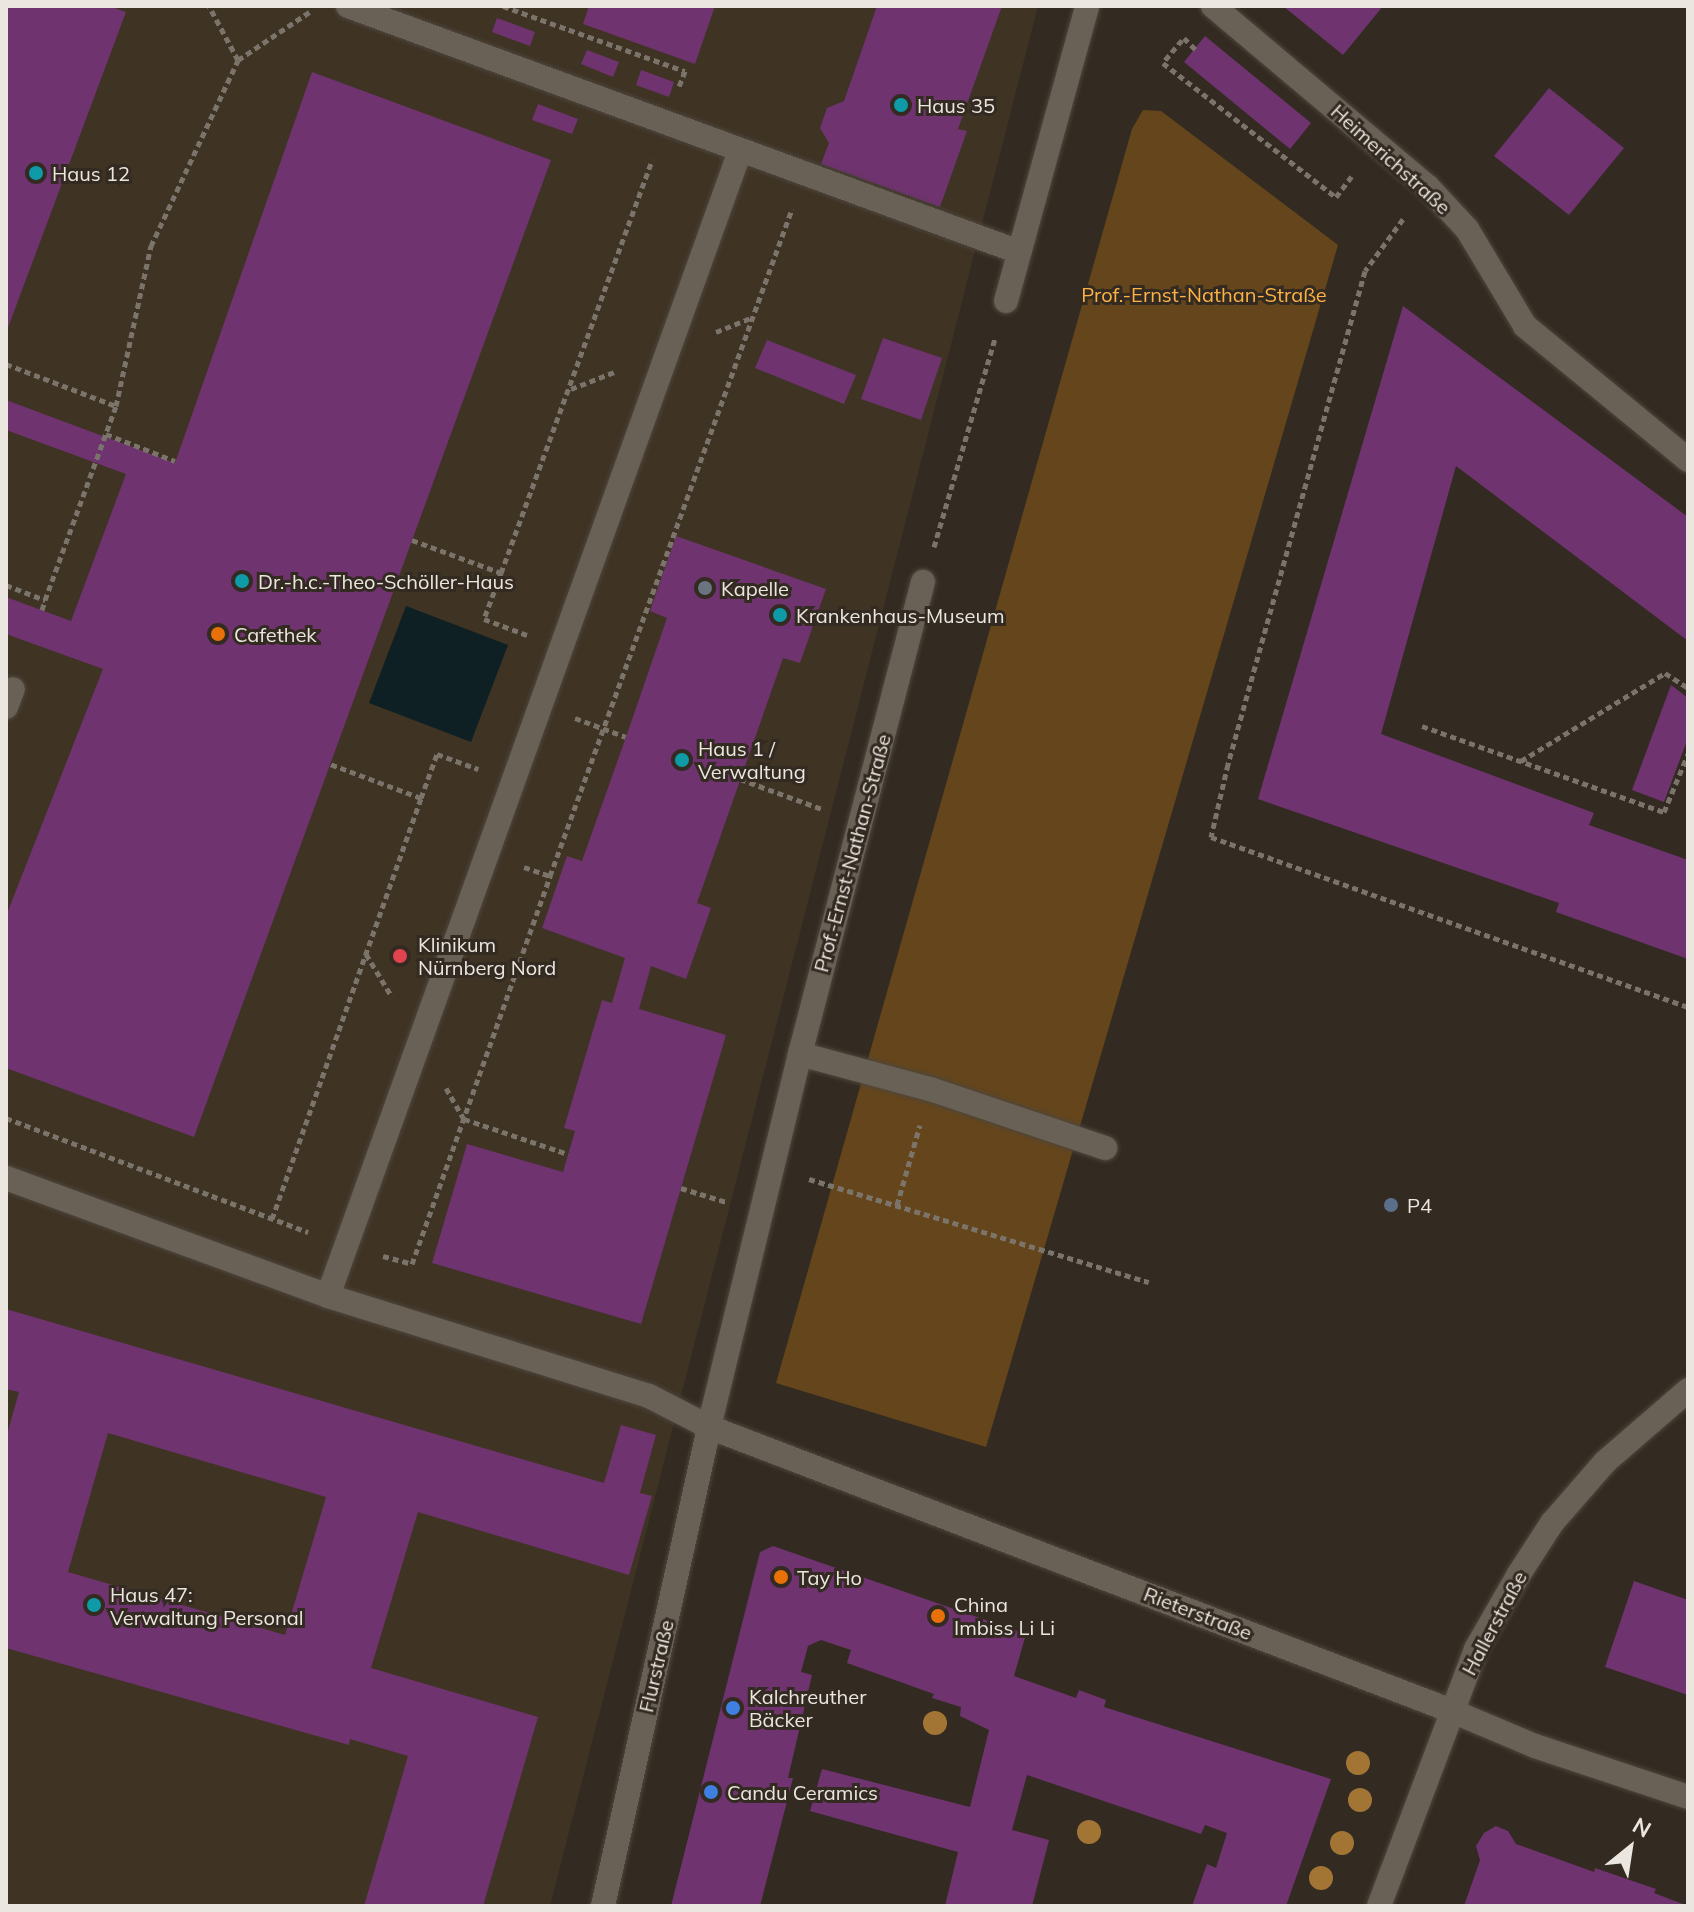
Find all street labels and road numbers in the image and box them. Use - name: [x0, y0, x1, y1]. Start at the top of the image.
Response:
- street label: Heimerichstraße: [1326, 99, 1456, 219]
- street label: Prof.-Ernst-Nathan-Straße: [809, 731, 895, 975]
- street label: Hallerstraße: [1457, 1567, 1531, 1679]
- street label: Rieterstraße: [1141, 1581, 1255, 1645]
- street label: Flurstraße: [634, 1617, 678, 1715]

